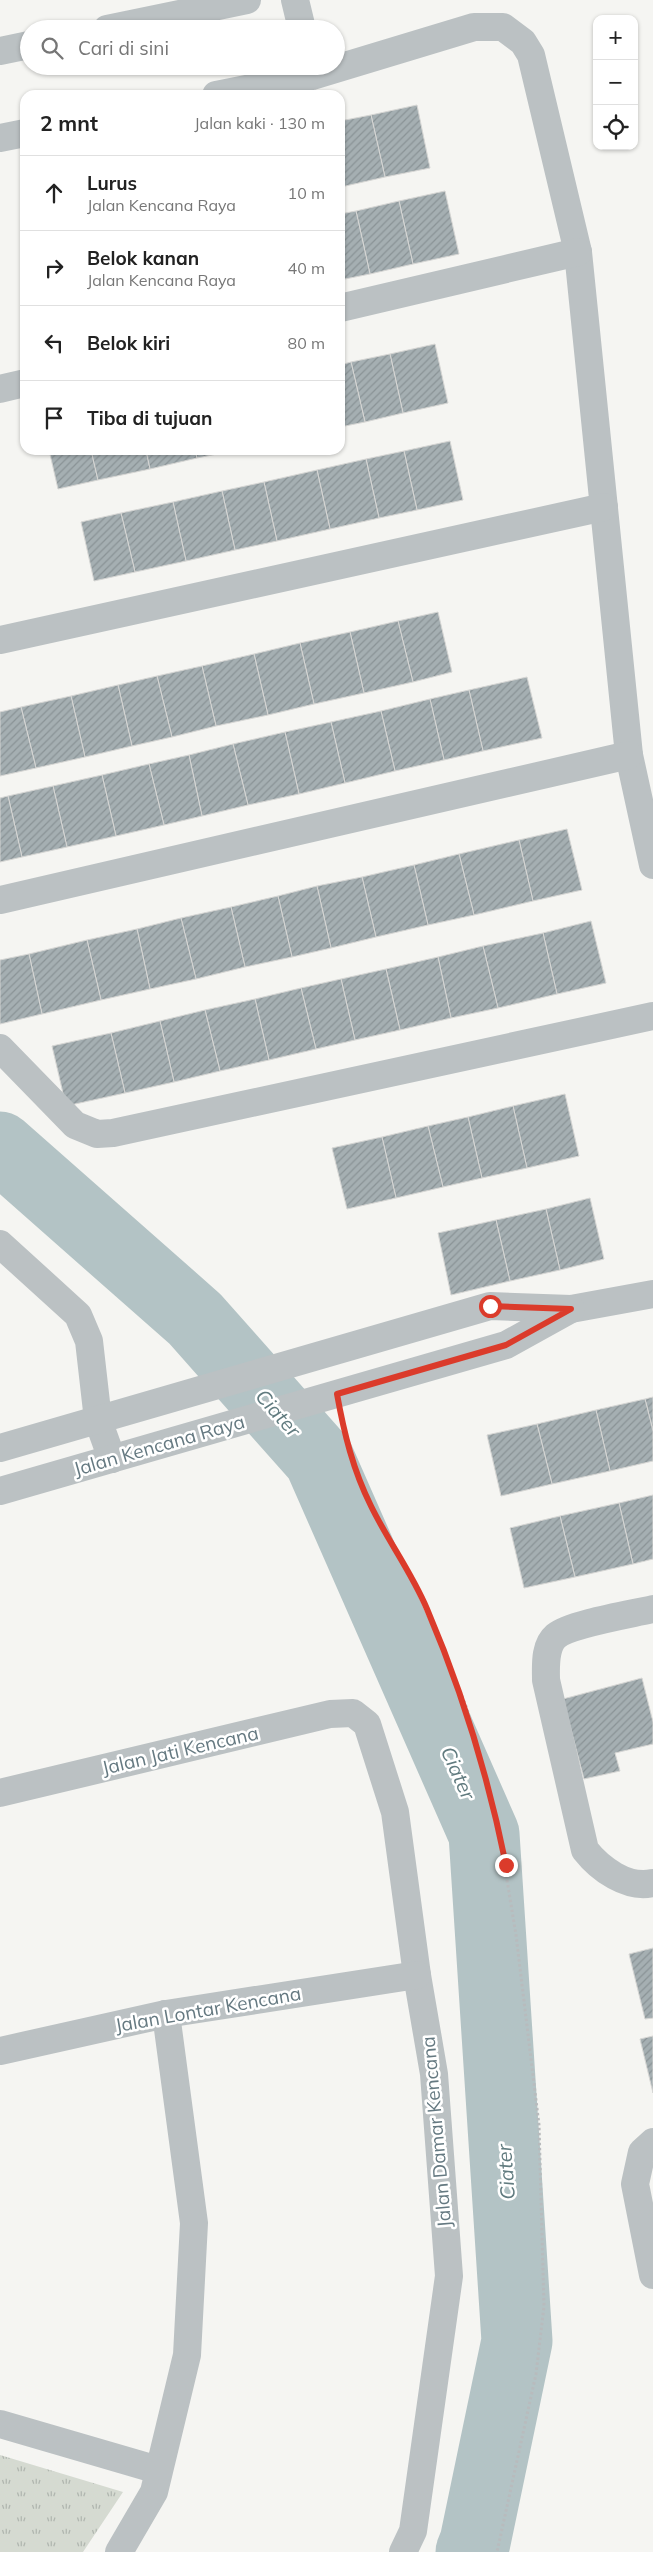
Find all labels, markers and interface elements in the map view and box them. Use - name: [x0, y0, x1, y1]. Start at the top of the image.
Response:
- map controls: [593, 15, 638, 150]
- button: +: [593, 15, 638, 60]
- search box: [20, 20, 345, 75]
- icon: search: [38, 34, 66, 62]
- text: Cari di sini: [78, 36, 169, 60]
- button: −: [593, 60, 638, 105]
- button: locate: [593, 105, 638, 150]
- text: 2 mnt: [40, 110, 98, 136]
- text: Jalan kaki · 130 m: [194, 113, 325, 133]
- text: Lurus: [87, 171, 137, 195]
- icon: ahead: [40, 179, 68, 207]
- text: 10 m: [288, 183, 325, 203]
- text: Jalan Kencana Raya: [87, 195, 236, 215]
- text: Belok kanan: [87, 246, 199, 270]
- icon: right: [40, 254, 68, 282]
- text: 40 m: [288, 258, 325, 278]
- text: Jalan Kencana Raya: [87, 270, 236, 290]
- icon: left: [40, 329, 68, 357]
- text: Belok kiri: [87, 331, 170, 355]
- text: 80 m: [288, 333, 325, 353]
- icon: arrive: [40, 404, 68, 432]
- text: Tiba di tujuan: [87, 406, 212, 430]
- route start: [479, 1295, 502, 1318]
- water label: Ciater: [251, 1384, 307, 1442]
- street label: Jalan Kencana Raya: [71, 1409, 247, 1481]
- street label: Jalan Jati Kencana: [99, 1720, 261, 1780]
- water label: Ciater: [436, 1742, 481, 1804]
- route end: [495, 1854, 518, 1877]
- street label: Jalan Lontar Kencana: [113, 1981, 303, 2037]
- street label: Jalan Damar Kencana: [416, 2035, 456, 2229]
- water label: Ciater: [491, 2143, 520, 2201]

